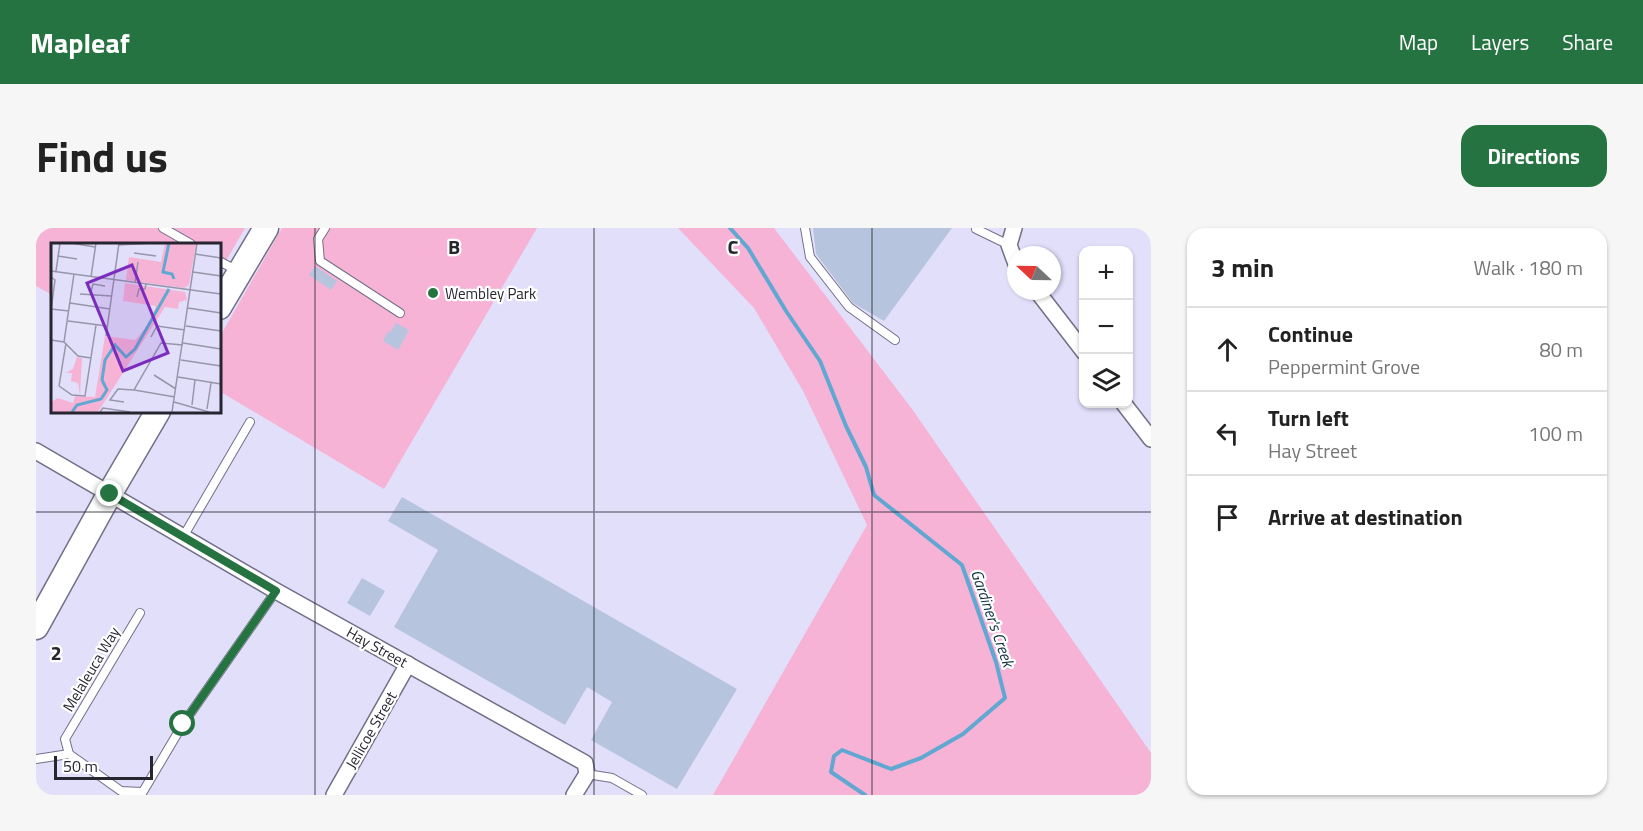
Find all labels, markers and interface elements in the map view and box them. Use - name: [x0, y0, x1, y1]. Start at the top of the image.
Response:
- text: Mapleaf: [30, 21, 130, 64]
- text: Map: [1399, 26, 1438, 58]
- text: Layers: [1471, 26, 1529, 58]
- text: Share: [1562, 26, 1613, 58]
- text: Find us: [36, 124, 168, 188]
- button: Directions: [1461, 125, 1607, 187]
- text: B: [448, 231, 460, 262]
- text: C: [728, 231, 739, 262]
- inset map: [51, 243, 220, 412]
- north arrow: [1007, 246, 1061, 300]
- map controls: [1079, 246, 1133, 408]
- button: +: [1079, 246, 1133, 300]
- text: 3 min: [1211, 248, 1274, 287]
- text: Walk · 180 m: [1474, 252, 1583, 283]
- place label: Wembley Park: [445, 282, 536, 305]
- marker: Wembley Park: [426, 286, 440, 300]
- button: −: [1079, 300, 1133, 354]
- text: Continue: [1268, 317, 1353, 351]
- icon: ahead: [1211, 333, 1244, 366]
- text: 80 m: [1539, 334, 1583, 365]
- text: Peppermint Grove: [1268, 351, 1420, 382]
- button: layers: [1079, 354, 1133, 408]
- text: Turn left: [1268, 401, 1349, 435]
- icon: left: [1211, 417, 1244, 450]
- text: 100 m: [1528, 418, 1583, 449]
- text: Hay Street: [1268, 435, 1357, 466]
- route end: [96, 480, 122, 506]
- text: Arrive at destination: [1268, 500, 1463, 534]
- icon: arrive: [1211, 501, 1244, 534]
- water label: Gardiner's Creek: [965, 566, 1021, 672]
- street label: Hay Street: [342, 621, 412, 674]
- street label: Melaleuca Way: [57, 622, 125, 716]
- text: 2: [50, 637, 62, 668]
- street label: Jellicoe Street: [340, 686, 403, 773]
- route start: [169, 710, 195, 736]
- scale bar: [54, 753, 153, 780]
- text: 50 m: [63, 754, 98, 778]

